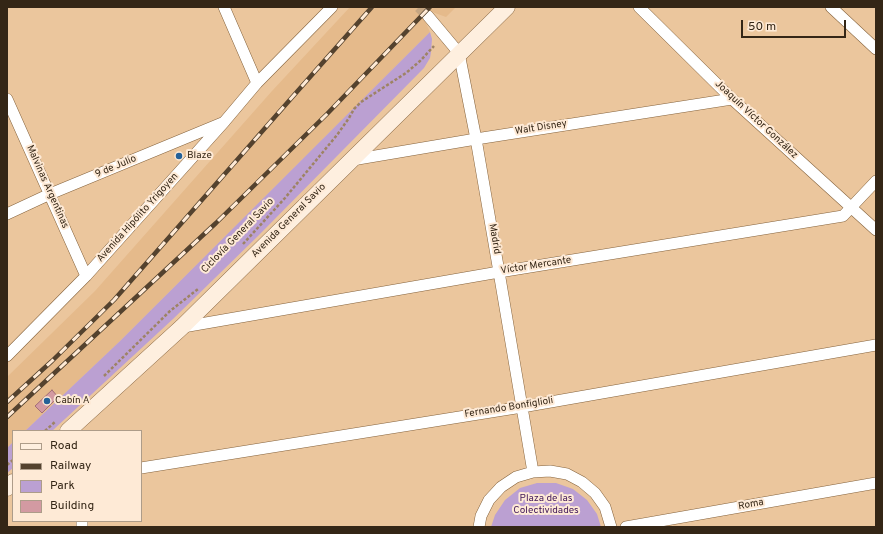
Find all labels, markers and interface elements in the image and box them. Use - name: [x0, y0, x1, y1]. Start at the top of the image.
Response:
- scale bar: [743, 12, 848, 38]
- text: 50 m: [748, 19, 776, 35]
- street label: Joaquín Víctor González: [712, 78, 800, 162]
- street label: Walt Disney: [514, 118, 568, 138]
- street label: Malvinas Argentinas: [23, 143, 71, 231]
- place label: Blaze: [187, 150, 212, 162]
- marker: Blaze: [174, 151, 184, 161]
- street label: 9 de Julio: [94, 153, 138, 181]
- street label: Avenida Hipólito Yrigoyen: [95, 171, 181, 265]
- street label: Avenida General Savio: [249, 181, 329, 261]
- street label: Ciclovía General Savio: [199, 196, 277, 276]
- street label: Madrid: [485, 223, 503, 255]
- street label: Víctor Mercante: [500, 254, 572, 278]
- place label: Cabín A: [55, 395, 90, 407]
- street label: Fernando Bonfiglioli: [464, 395, 554, 421]
- marker: Cabín A: [42, 396, 52, 406]
- legend: [12, 430, 142, 522]
- text: Road: [50, 438, 78, 454]
- text: Railway: [50, 458, 91, 474]
- text: Park: [50, 478, 75, 494]
- park label: Plaza de las Colectividades: [513, 493, 579, 516]
- street label: Roma: [737, 497, 765, 513]
- text: Building: [50, 498, 94, 514]

